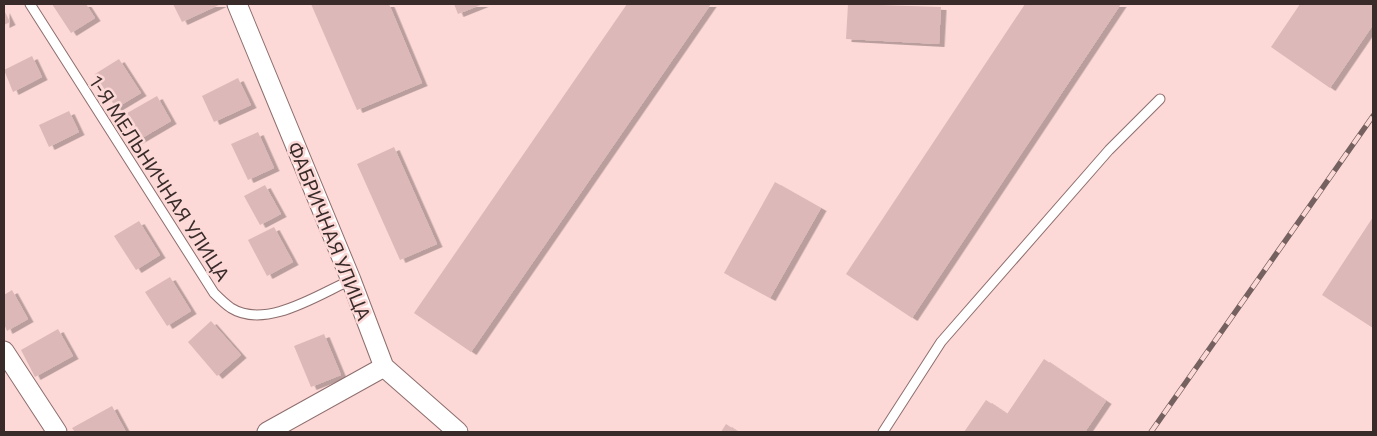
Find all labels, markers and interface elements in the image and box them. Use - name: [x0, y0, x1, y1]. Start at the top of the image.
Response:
- street label: 1-Я МЕЛЬНИЧНАЯ УЛИЦА: [85, 71, 235, 285]
- street label: ФАБРИЧНАЯ УЛИЦА: [284, 138, 376, 324]

